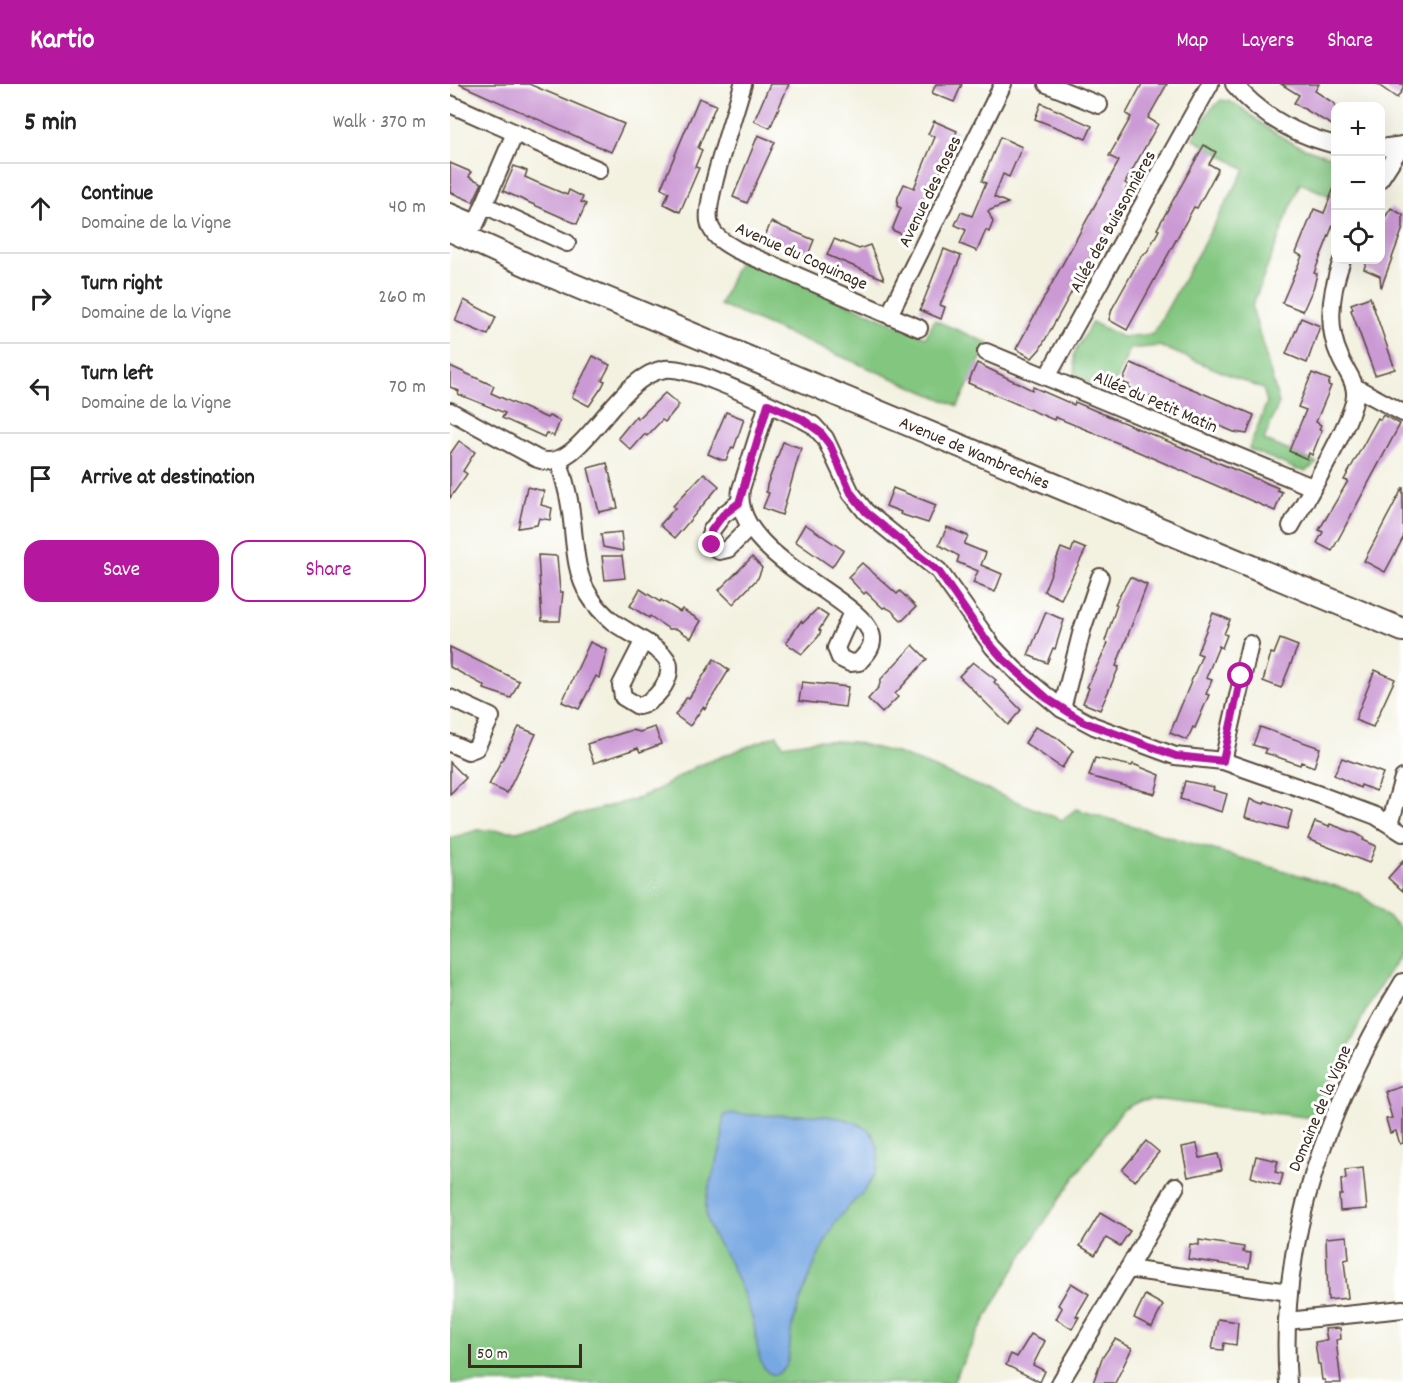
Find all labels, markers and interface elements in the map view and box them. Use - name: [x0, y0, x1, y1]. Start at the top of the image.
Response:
- text: Kartio: [30, 22, 94, 62]
- text: Map: [1177, 27, 1208, 57]
- text: Layers: [1241, 27, 1294, 57]
- text: Share: [1327, 27, 1373, 57]
- map controls: [1331, 102, 1385, 264]
- button: +: [1331, 102, 1385, 156]
- text: 5 min: [24, 105, 77, 142]
- text: Walk · 370 m: [333, 109, 426, 137]
- street label: Avenue des Roses: [893, 132, 969, 252]
- street label: Allée des Buissonnières: [1065, 147, 1164, 298]
- button: −: [1331, 156, 1385, 210]
- text: Continue: [81, 179, 153, 210]
- icon: ahead: [24, 192, 57, 225]
- text: 40 m: [388, 194, 426, 222]
- text: Domaine de la Vigne: [81, 210, 231, 238]
- button: locate: [1331, 210, 1385, 264]
- street label: Avenue du Coquinage: [731, 217, 871, 298]
- text: Turn right: [81, 269, 163, 300]
- icon: right: [24, 282, 57, 315]
- text: 260 m: [378, 284, 426, 312]
- text: Domaine de la Vigne: [81, 300, 231, 328]
- text: Turn left: [81, 359, 153, 390]
- street label: Allée du Petit Matin: [1089, 366, 1221, 441]
- icon: left: [24, 372, 57, 405]
- text: 70 m: [389, 374, 426, 402]
- text: Domaine de la Vigne: [81, 390, 231, 418]
- street label: Avenue de Wambrechies: [895, 411, 1053, 497]
- icon: arrive: [24, 462, 57, 495]
- text: Arrive at destination: [81, 463, 255, 494]
- route end: [698, 531, 724, 557]
- button: Save: [24, 540, 219, 602]
- button: Share: [231, 540, 426, 602]
- route start: [1227, 662, 1253, 688]
- street label: Domaine de la Vigne: [1283, 1042, 1359, 1176]
- scale bar: [468, 1341, 582, 1368]
- text: 50 m: [477, 1343, 508, 1366]

